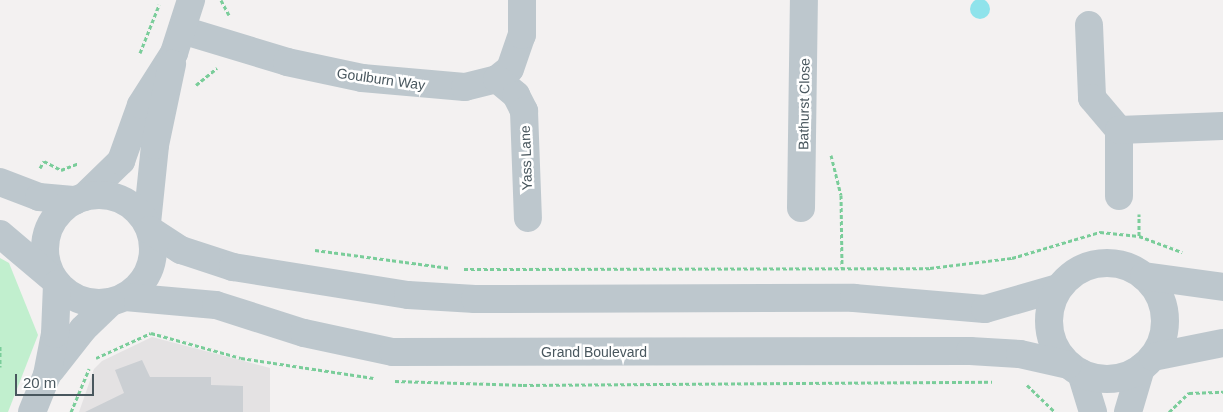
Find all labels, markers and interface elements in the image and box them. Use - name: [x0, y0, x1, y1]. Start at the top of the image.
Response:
- street label: Bathurst Close: [795, 58, 813, 150]
- street label: Goulburn Way: [336, 64, 426, 94]
- street label: Yass Lane: [516, 125, 536, 191]
- street label: Grand Boulevard: [541, 344, 647, 360]
- scale bar: [18, 364, 96, 396]
- text: 20 m: [23, 374, 56, 391]

